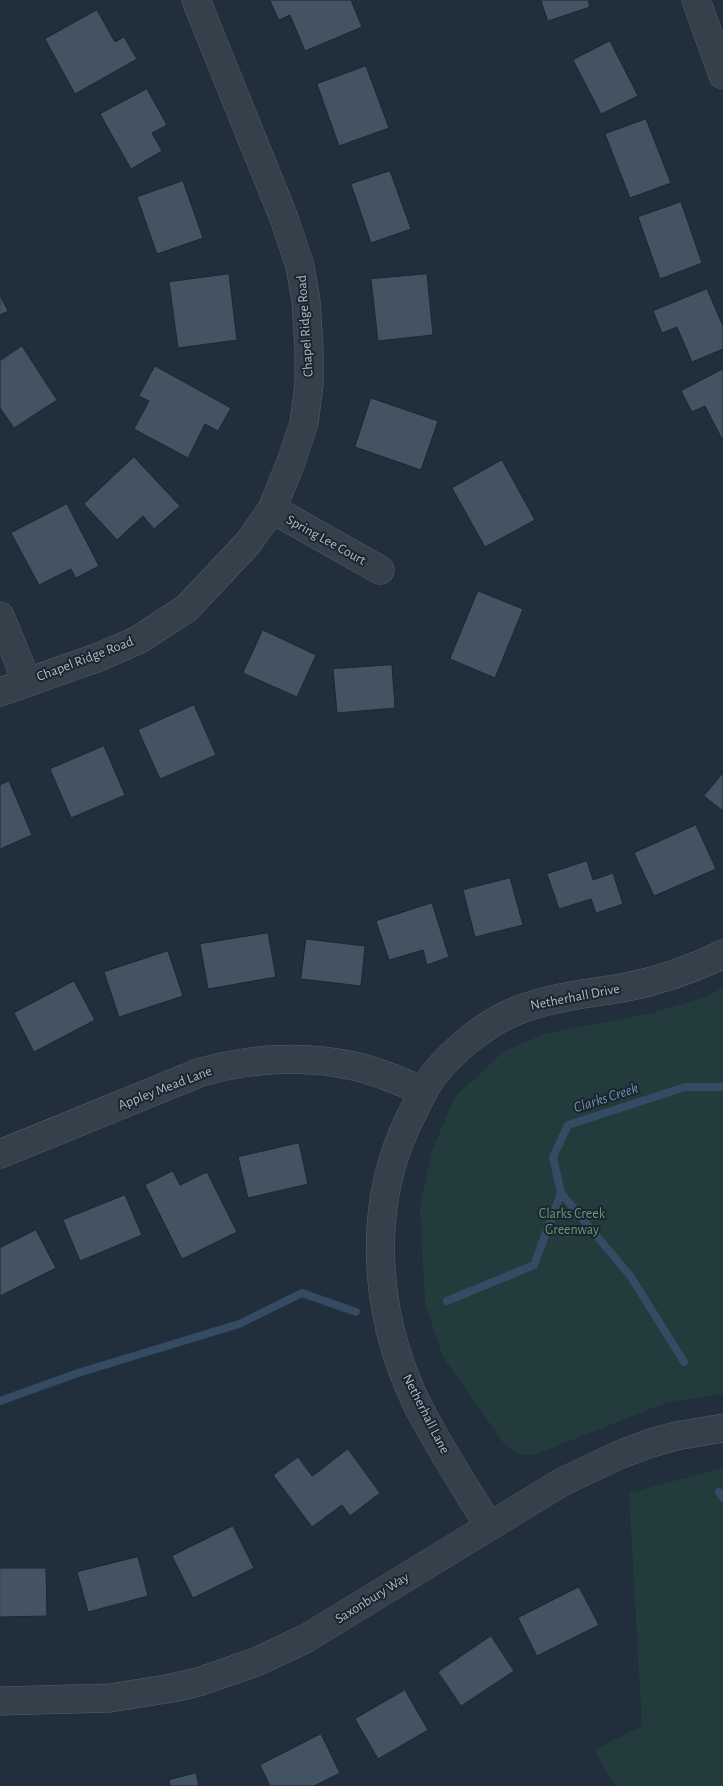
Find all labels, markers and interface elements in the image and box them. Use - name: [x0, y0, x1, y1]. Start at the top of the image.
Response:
- street label: Chapel Ridge Road: [293, 274, 317, 378]
- street label: Spring Lee Court: [283, 511, 369, 569]
- street label: Chapel Ridge Road: [34, 633, 136, 685]
- street label: Netherhall Drive: [529, 980, 621, 1014]
- street label: Appley Mead Lane: [116, 1062, 214, 1114]
- water label: Clarks Creek: [571, 1079, 641, 1117]
- park label: Clarks Creek Greenway: [539, 1206, 605, 1238]
- street label: Netherhall Lane: [399, 1371, 453, 1457]
- street label: Saxonbury Way: [332, 1569, 412, 1627]

